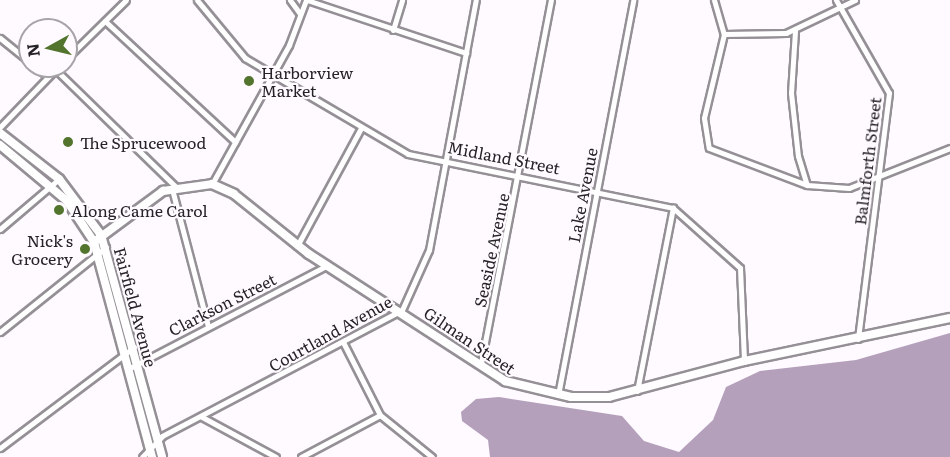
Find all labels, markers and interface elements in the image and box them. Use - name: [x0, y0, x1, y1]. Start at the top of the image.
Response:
- north arrow: [18, 18, 78, 78]
- text: N: [19, 42, 45, 59]
- place label: Harborview Market: [261, 62, 353, 100]
- marker: Harborview Market: [242, 74, 256, 88]
- street label: Balmforth Street: [850, 96, 884, 226]
- place label: The Sprucewood: [80, 132, 206, 152]
- marker: The Sprucewood: [61, 135, 75, 149]
- street label: Midland Street: [446, 137, 562, 177]
- street label: Lake Avenue: [563, 146, 601, 244]
- street label: Seaside Avenue: [470, 191, 512, 309]
- place label: Along Came Carol: [71, 200, 208, 220]
- marker: Along Came Carol: [52, 203, 66, 217]
- place label: Nick's Grocery: [11, 230, 73, 268]
- marker: Nick's Grocery: [78, 242, 92, 256]
- street label: Fairfield Avenue: [111, 245, 161, 369]
- street label: Clarkson Street: [165, 269, 279, 339]
- street label: Courtland Avenue: [265, 291, 395, 375]
- street label: Gilman Street: [421, 302, 519, 378]

